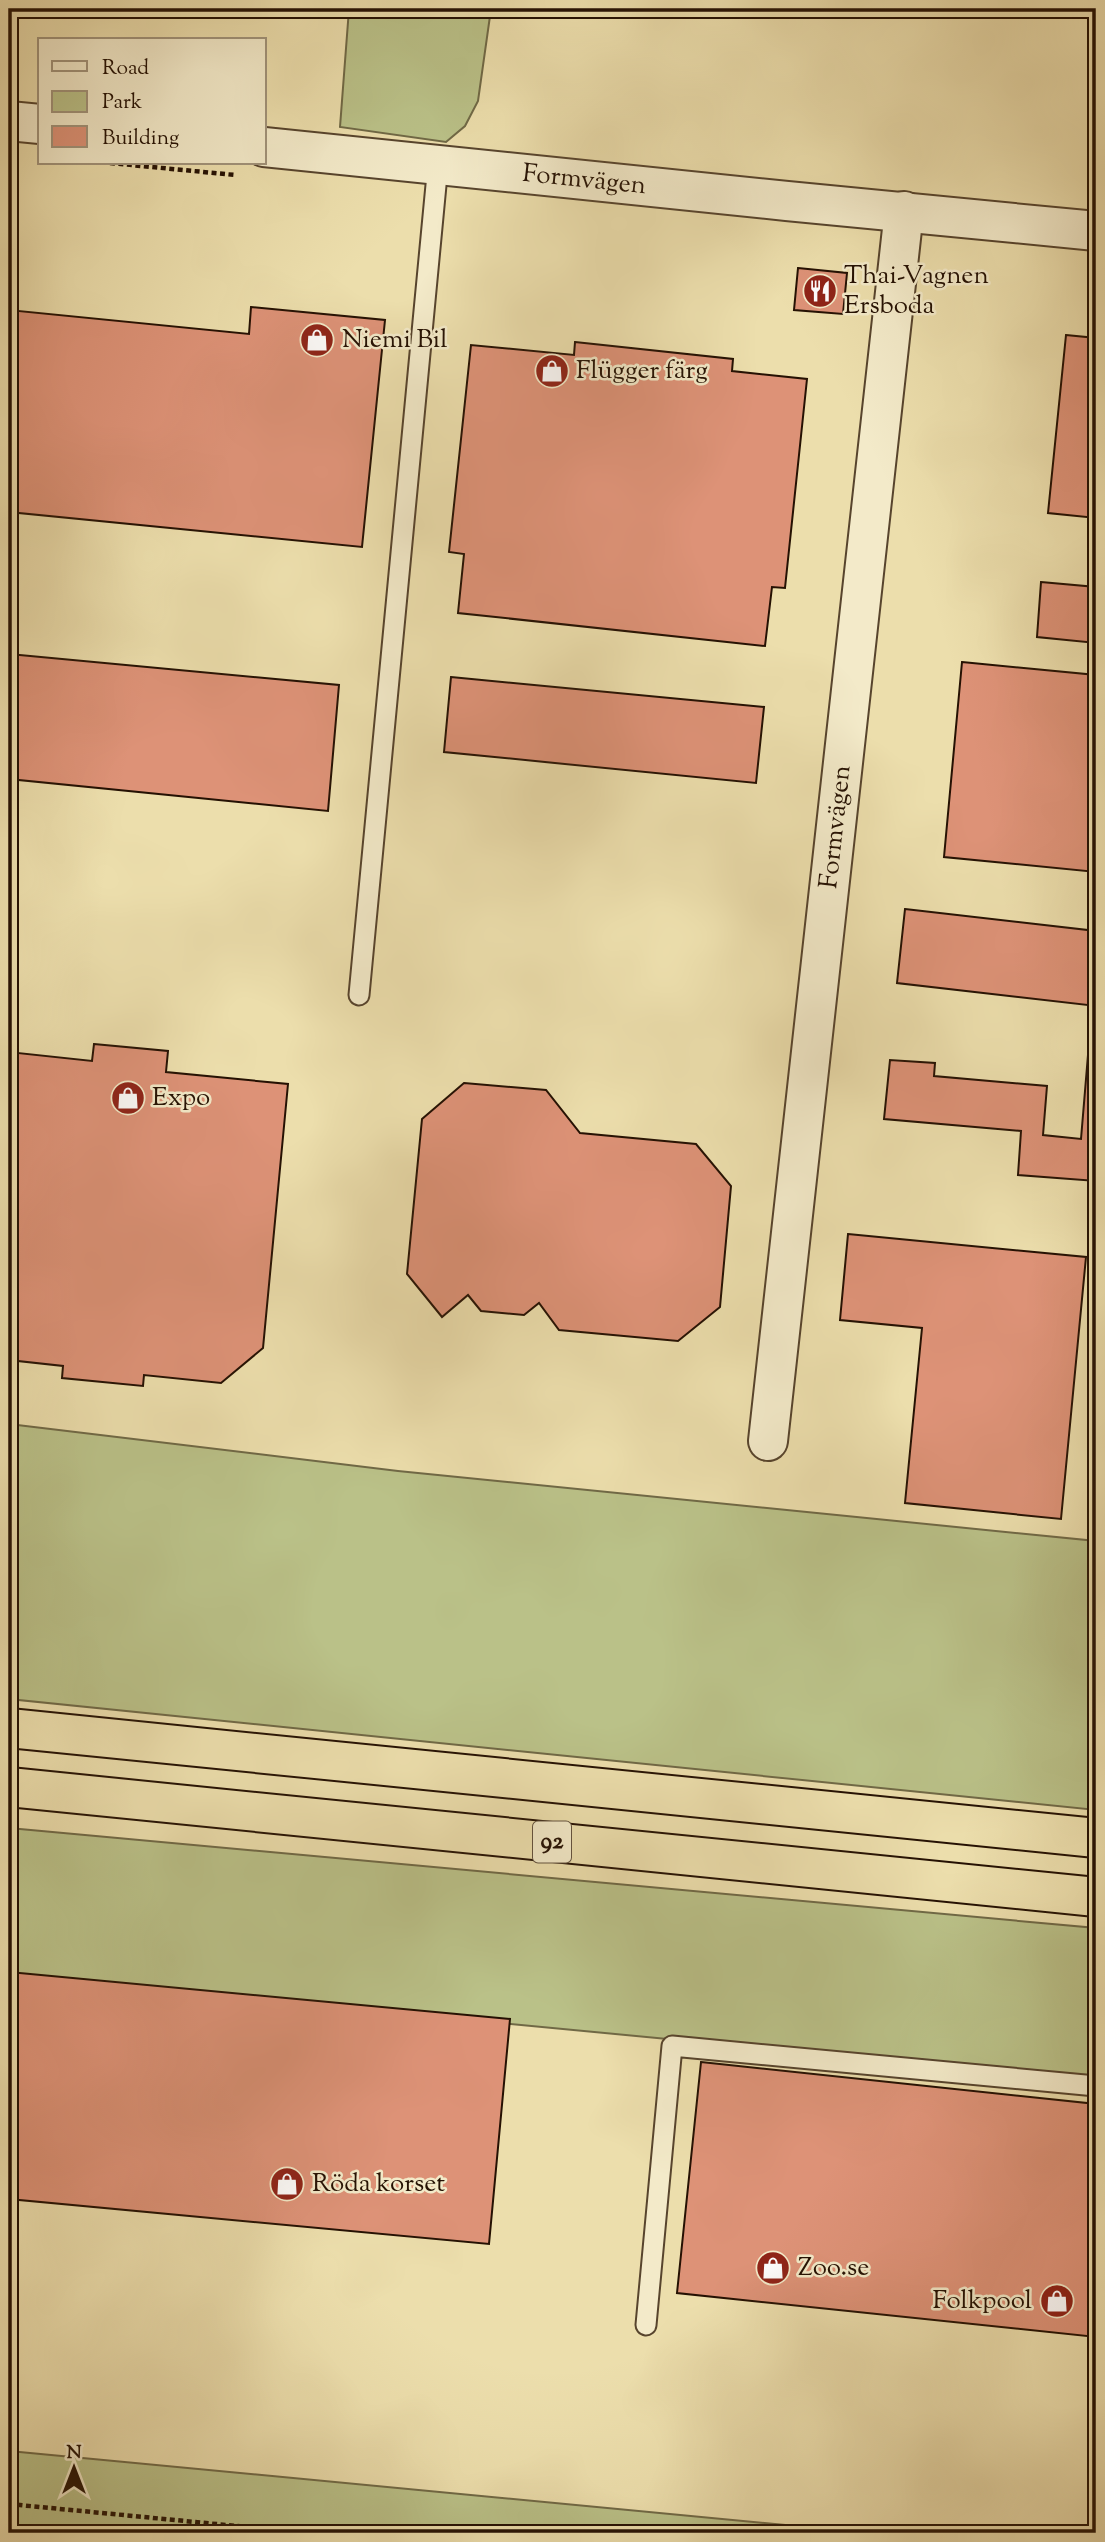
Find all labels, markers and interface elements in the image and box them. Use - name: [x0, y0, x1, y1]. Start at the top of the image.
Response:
- legend: [38, 38, 266, 164]
- text: Road: [102, 54, 149, 84]
- text: Park: [102, 88, 143, 118]
- text: Building: [102, 124, 179, 154]
- street label: Formvägen: [521, 155, 648, 205]
- place label: Thai-Vagnen Ersboda: [844, 258, 989, 325]
- restaurant icon: Thai-Vagnen Ersboda: [801, 272, 839, 310]
- shop icon: Niemi Bil: [298, 321, 336, 359]
- place label: Niemi Bil: [342, 322, 447, 359]
- shop icon: Flügger färg: [533, 352, 571, 390]
- place label: Flügger färg: [576, 353, 708, 390]
- street label: Formvägen: [811, 763, 861, 890]
- shop icon: Expo: [109, 1079, 147, 1117]
- place label: Expo: [152, 1080, 210, 1117]
- road number: 92: [533, 1822, 571, 1863]
- shop icon: Röda korset: [268, 2165, 306, 2203]
- place label: Röda korset: [312, 2166, 445, 2203]
- shop icon: Zoo.se: [754, 2249, 792, 2287]
- place label: Zoo.se: [798, 2250, 869, 2287]
- shop icon: Folkpool: [1038, 2282, 1076, 2320]
- place label: Folkpool: [932, 2283, 1032, 2320]
- north arrow: [38, 2434, 108, 2504]
- text: N: [66, 2440, 82, 2467]

